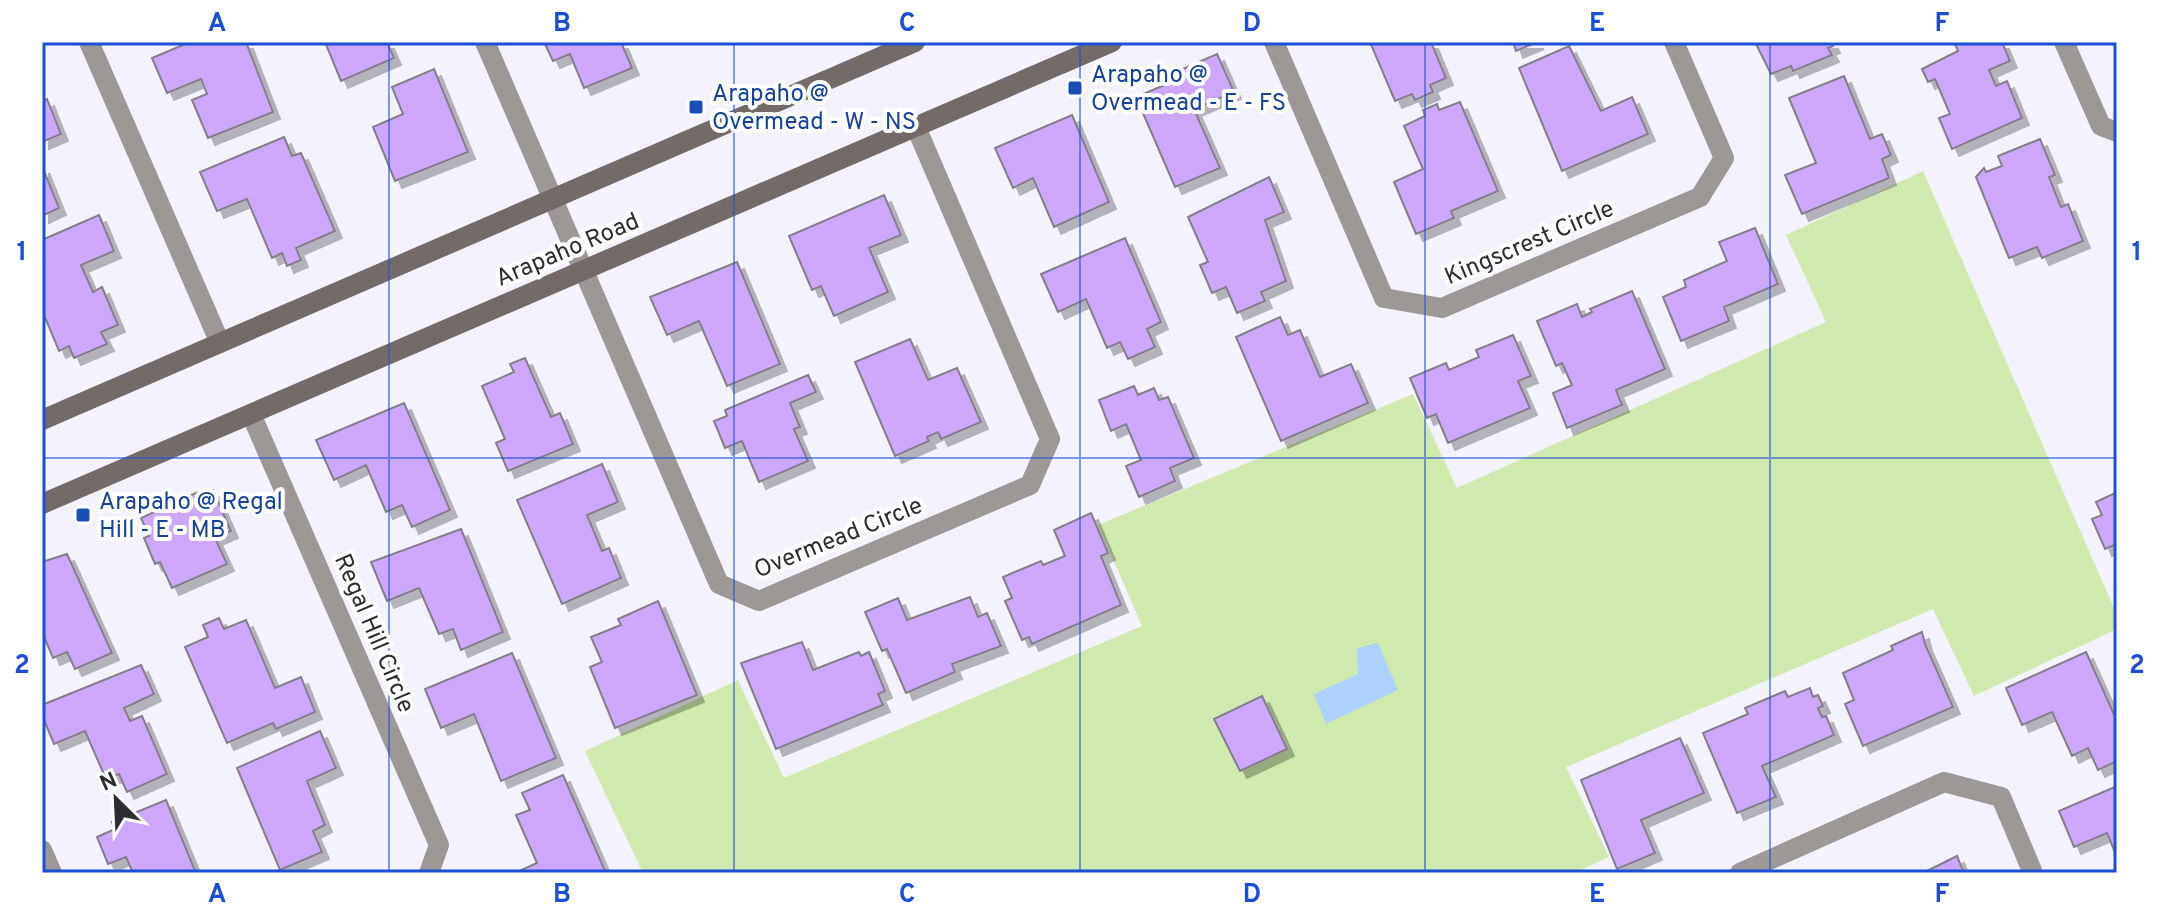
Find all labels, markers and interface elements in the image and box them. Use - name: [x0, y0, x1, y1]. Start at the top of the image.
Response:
- text: A: [208, 8, 226, 41]
- text: B: [553, 8, 571, 41]
- text: C: [899, 8, 915, 41]
- text: D: [1243, 8, 1261, 41]
- text: E: [1589, 8, 1605, 41]
- text: F: [1935, 8, 1950, 41]
- place label: Arapaho @ Overmead - E - FS: [1091, 61, 1286, 119]
- marker: Arapaho @ Overmead - E - FS: [1066, 79, 1084, 97]
- place label: Arapaho @ Overmead - W - NS: [712, 80, 916, 138]
- marker: Arapaho @ Overmead - W - NS: [687, 98, 705, 116]
- street label: Kingscrest Circle: [1441, 195, 1619, 293]
- street label: Arapaho Road: [491, 207, 644, 295]
- text: 1: [17, 237, 27, 270]
- text: 1: [2132, 237, 2142, 270]
- place label: Arapaho @ Regal Hill - E - MB: [99, 488, 283, 546]
- street label: Overmead Circle: [750, 491, 927, 586]
- marker: Arapaho @ Regal Hill - E - MB: [74, 506, 92, 524]
- street label: Regal Hill Circle: [326, 550, 420, 718]
- text: 2: [14, 650, 30, 683]
- text: 2: [2129, 650, 2145, 683]
- north arrow: [76, 759, 156, 839]
- text: N: [96, 767, 122, 799]
- text: A: [208, 879, 226, 912]
- text: B: [553, 879, 571, 912]
- text: C: [899, 879, 915, 912]
- text: D: [1243, 879, 1261, 912]
- text: E: [1589, 879, 1605, 912]
- text: F: [1935, 879, 1950, 912]

